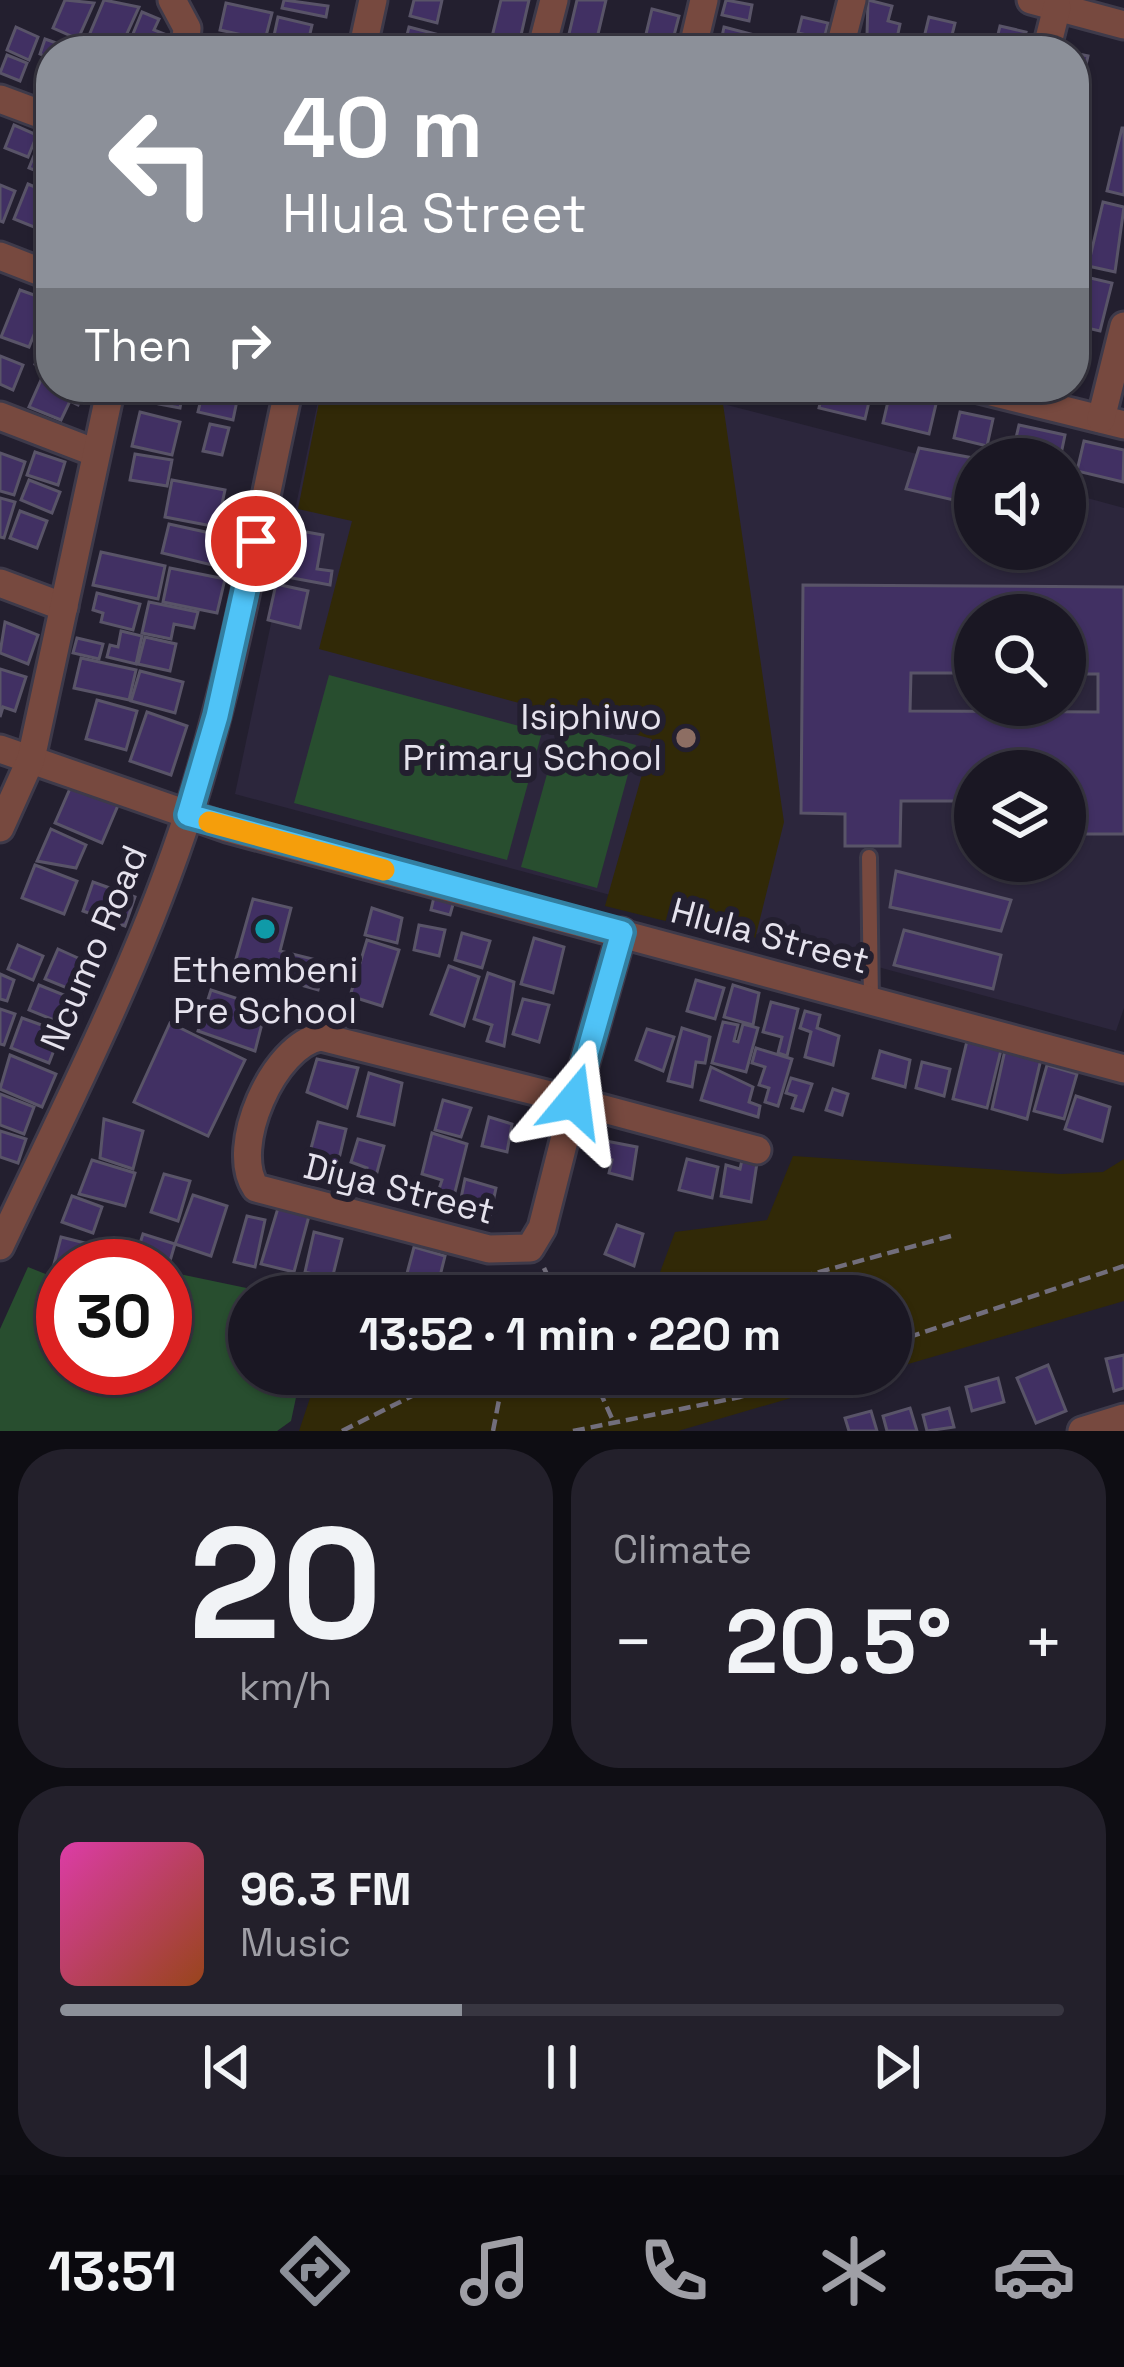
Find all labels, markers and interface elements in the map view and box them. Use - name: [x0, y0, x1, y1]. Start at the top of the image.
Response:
- text: 40 m: [282, 74, 483, 182]
- icon: left: [84, 84, 240, 240]
- text: Hlula Street: [282, 179, 587, 248]
- icon: right: [216, 312, 282, 378]
- text: Then: [84, 317, 192, 374]
- map controls: [954, 438, 1086, 882]
- button: sound: [954, 438, 1086, 570]
- pin: [205, 490, 307, 592]
- icon: arrive: [223, 508, 289, 574]
- button: search: [954, 594, 1086, 726]
- place label: Isiphiwo Primary School: [403, 694, 662, 781]
- marker: Isiphiwo Primary School: [673, 725, 699, 751]
- button: layers: [954, 750, 1086, 882]
- street label: Ncumo Road: [30, 839, 158, 1057]
- street label: Hlula Street: [666, 887, 874, 985]
- marker: Ethembeni Pre School: [252, 916, 278, 942]
- place label: Ethembeni Pre School: [172, 947, 358, 1034]
- position arrow: [511, 1038, 637, 1164]
- street label: Diya Street: [299, 1143, 499, 1235]
- speed limit sign: 30: [36, 1239, 192, 1395]
- text: 13:52 · 1 min · 220 m: [359, 1306, 781, 1363]
- text: 20: [189, 1484, 382, 1684]
- text: Climate: [613, 1525, 752, 1574]
- text: 20.5°: [725, 1584, 952, 1699]
- text: −: [613, 1600, 654, 1684]
- text: +: [1023, 1600, 1064, 1684]
- text: km/h: [239, 1662, 332, 1711]
- text: 96.3 FM: [240, 1861, 411, 1918]
- text: Music: [240, 1918, 351, 1967]
- icon: previous: [194, 2034, 260, 2100]
- icon: pause: [529, 2034, 595, 2100]
- icon: next: [864, 2034, 930, 2100]
- icon: directions: [273, 2229, 357, 2313]
- icon: music: [453, 2229, 537, 2313]
- icon: phone: [632, 2229, 716, 2313]
- icon: climate: [812, 2229, 896, 2313]
- icon: car: [992, 2229, 1076, 2313]
- text: 13:51: [48, 2237, 177, 2306]

